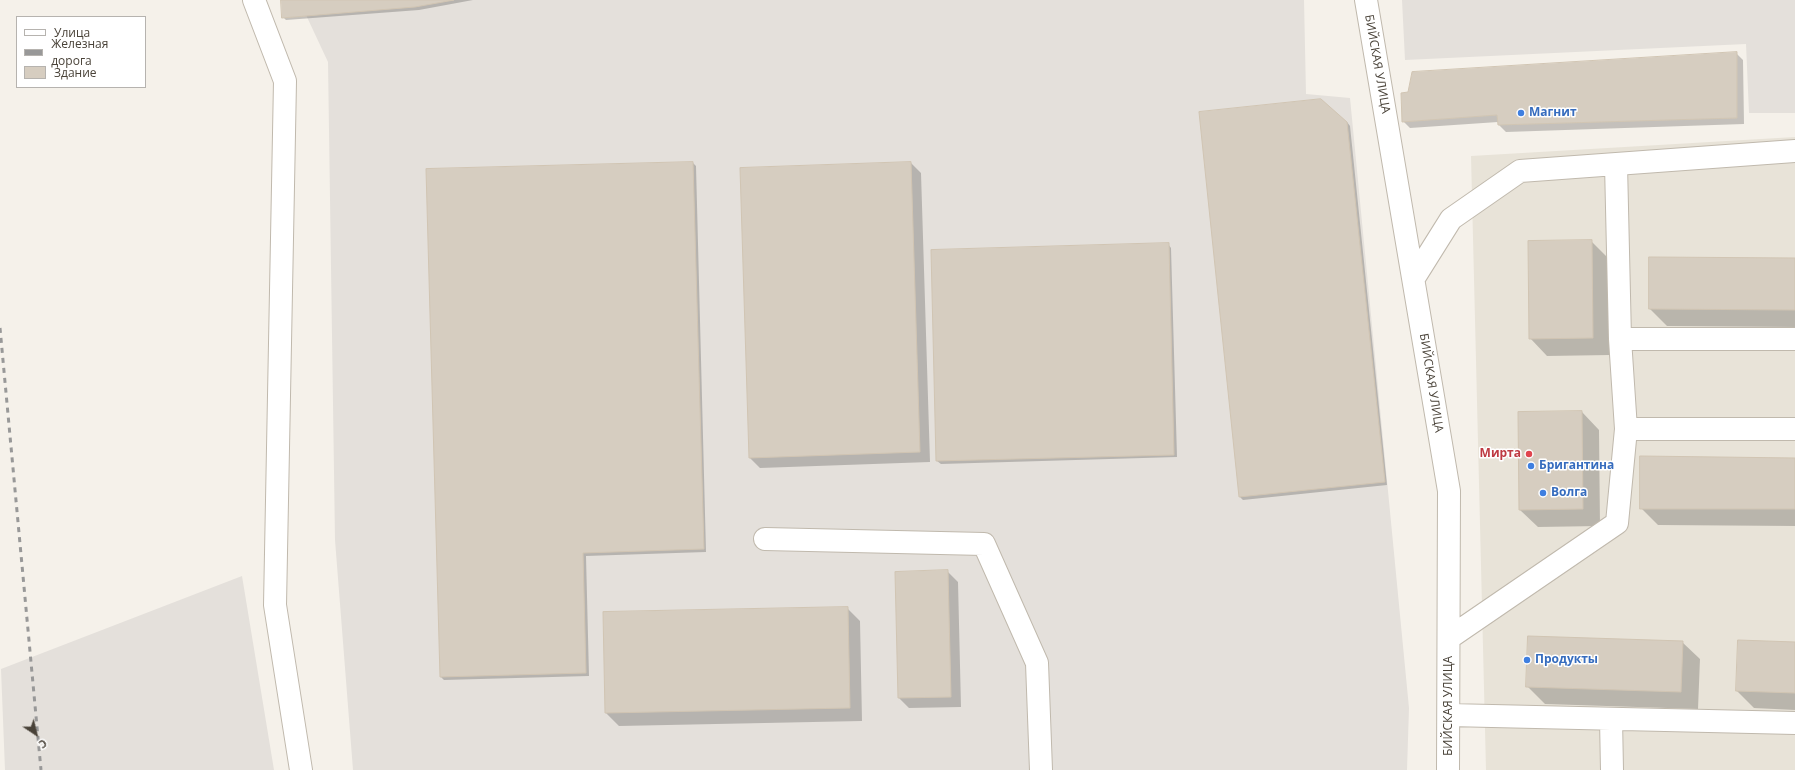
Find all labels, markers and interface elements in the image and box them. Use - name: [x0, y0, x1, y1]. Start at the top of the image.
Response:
- street label: БИЙСКАЯ УЛИЦА: [1361, 13, 1393, 115]
- legend: [16, 16, 146, 88]
- text: Улица: [54, 24, 90, 41]
- text: Железная дорога: [51, 35, 108, 69]
- text: Здание: [54, 64, 97, 81]
- place label: Магнит: [1529, 106, 1577, 120]
- marker: Магнит: [1516, 108, 1526, 118]
- street label: БИЙСКАЯ УЛИЦА: [1416, 332, 1446, 434]
- place label: Мирта: [1480, 447, 1521, 461]
- marker: Мирта: [1524, 449, 1534, 459]
- place label: Бригантина: [1539, 459, 1614, 473]
- marker: Бригантина: [1526, 461, 1536, 471]
- place label: Волга: [1551, 486, 1587, 500]
- marker: Волга: [1538, 488, 1548, 498]
- place label: Продукты: [1535, 653, 1598, 667]
- marker: Продукты: [1522, 655, 1532, 665]
- street label: БИЙСКАЯ УЛИЦА: [1442, 656, 1456, 756]
- north arrow: [16, 714, 56, 754]
- text: С: [36, 736, 50, 752]

